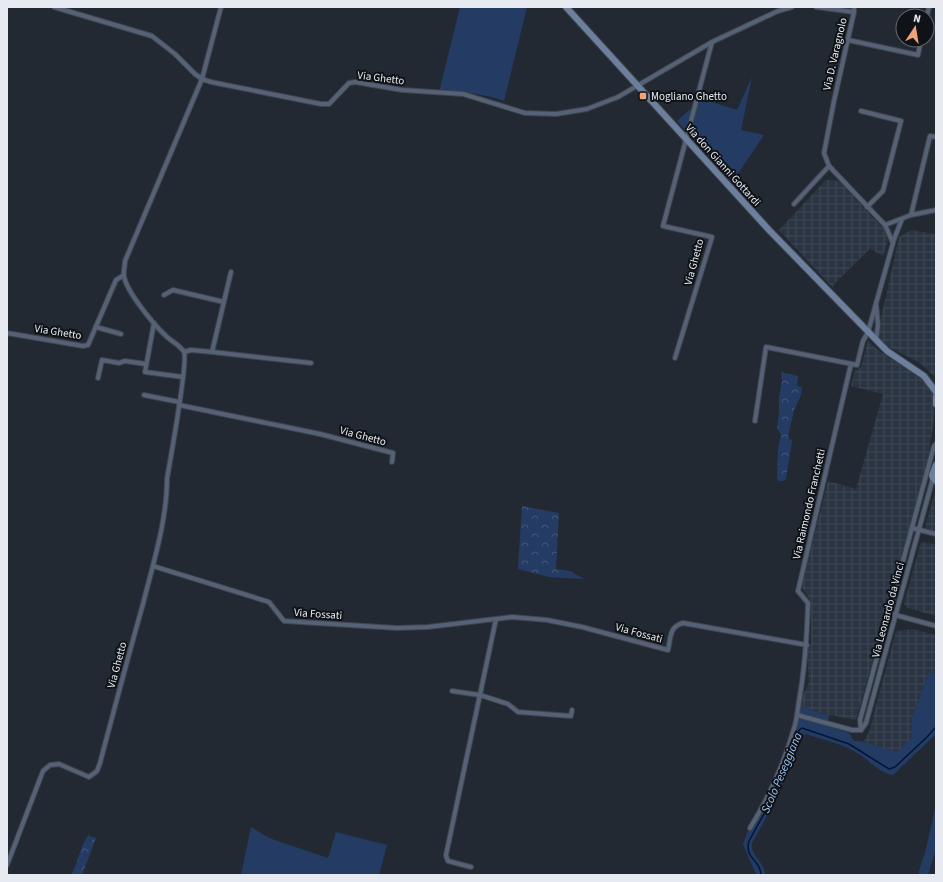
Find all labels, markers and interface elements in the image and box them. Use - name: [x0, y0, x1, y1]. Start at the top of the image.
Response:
- north arrow: [895, 8, 935, 48]
- text: N: [912, 11, 922, 27]
- street label: Via D. Varagnolo: [819, 16, 851, 92]
- street label: Via Ghetto: [357, 68, 405, 88]
- place label: Mogliano Ghetto: [651, 89, 727, 104]
- marker: Mogliano Ghetto: [638, 91, 648, 101]
- street label: Via don Gianni Gottardi: [682, 121, 764, 209]
- street label: Via Ghetto: [681, 237, 707, 287]
- street label: Via Ghetto: [33, 321, 83, 343]
- street label: Via Ghetto: [338, 423, 388, 449]
- street label: Via Raimondo Franchetti: [789, 447, 829, 561]
- street label: Via Leonardo da Vinci: [868, 561, 908, 659]
- street label: Via Fossati: [293, 605, 343, 623]
- street label: Via Fossati: [614, 619, 664, 647]
- street label: Via Ghetto: [104, 640, 130, 690]
- water label: Scolo Peseggiana: [757, 729, 807, 816]

